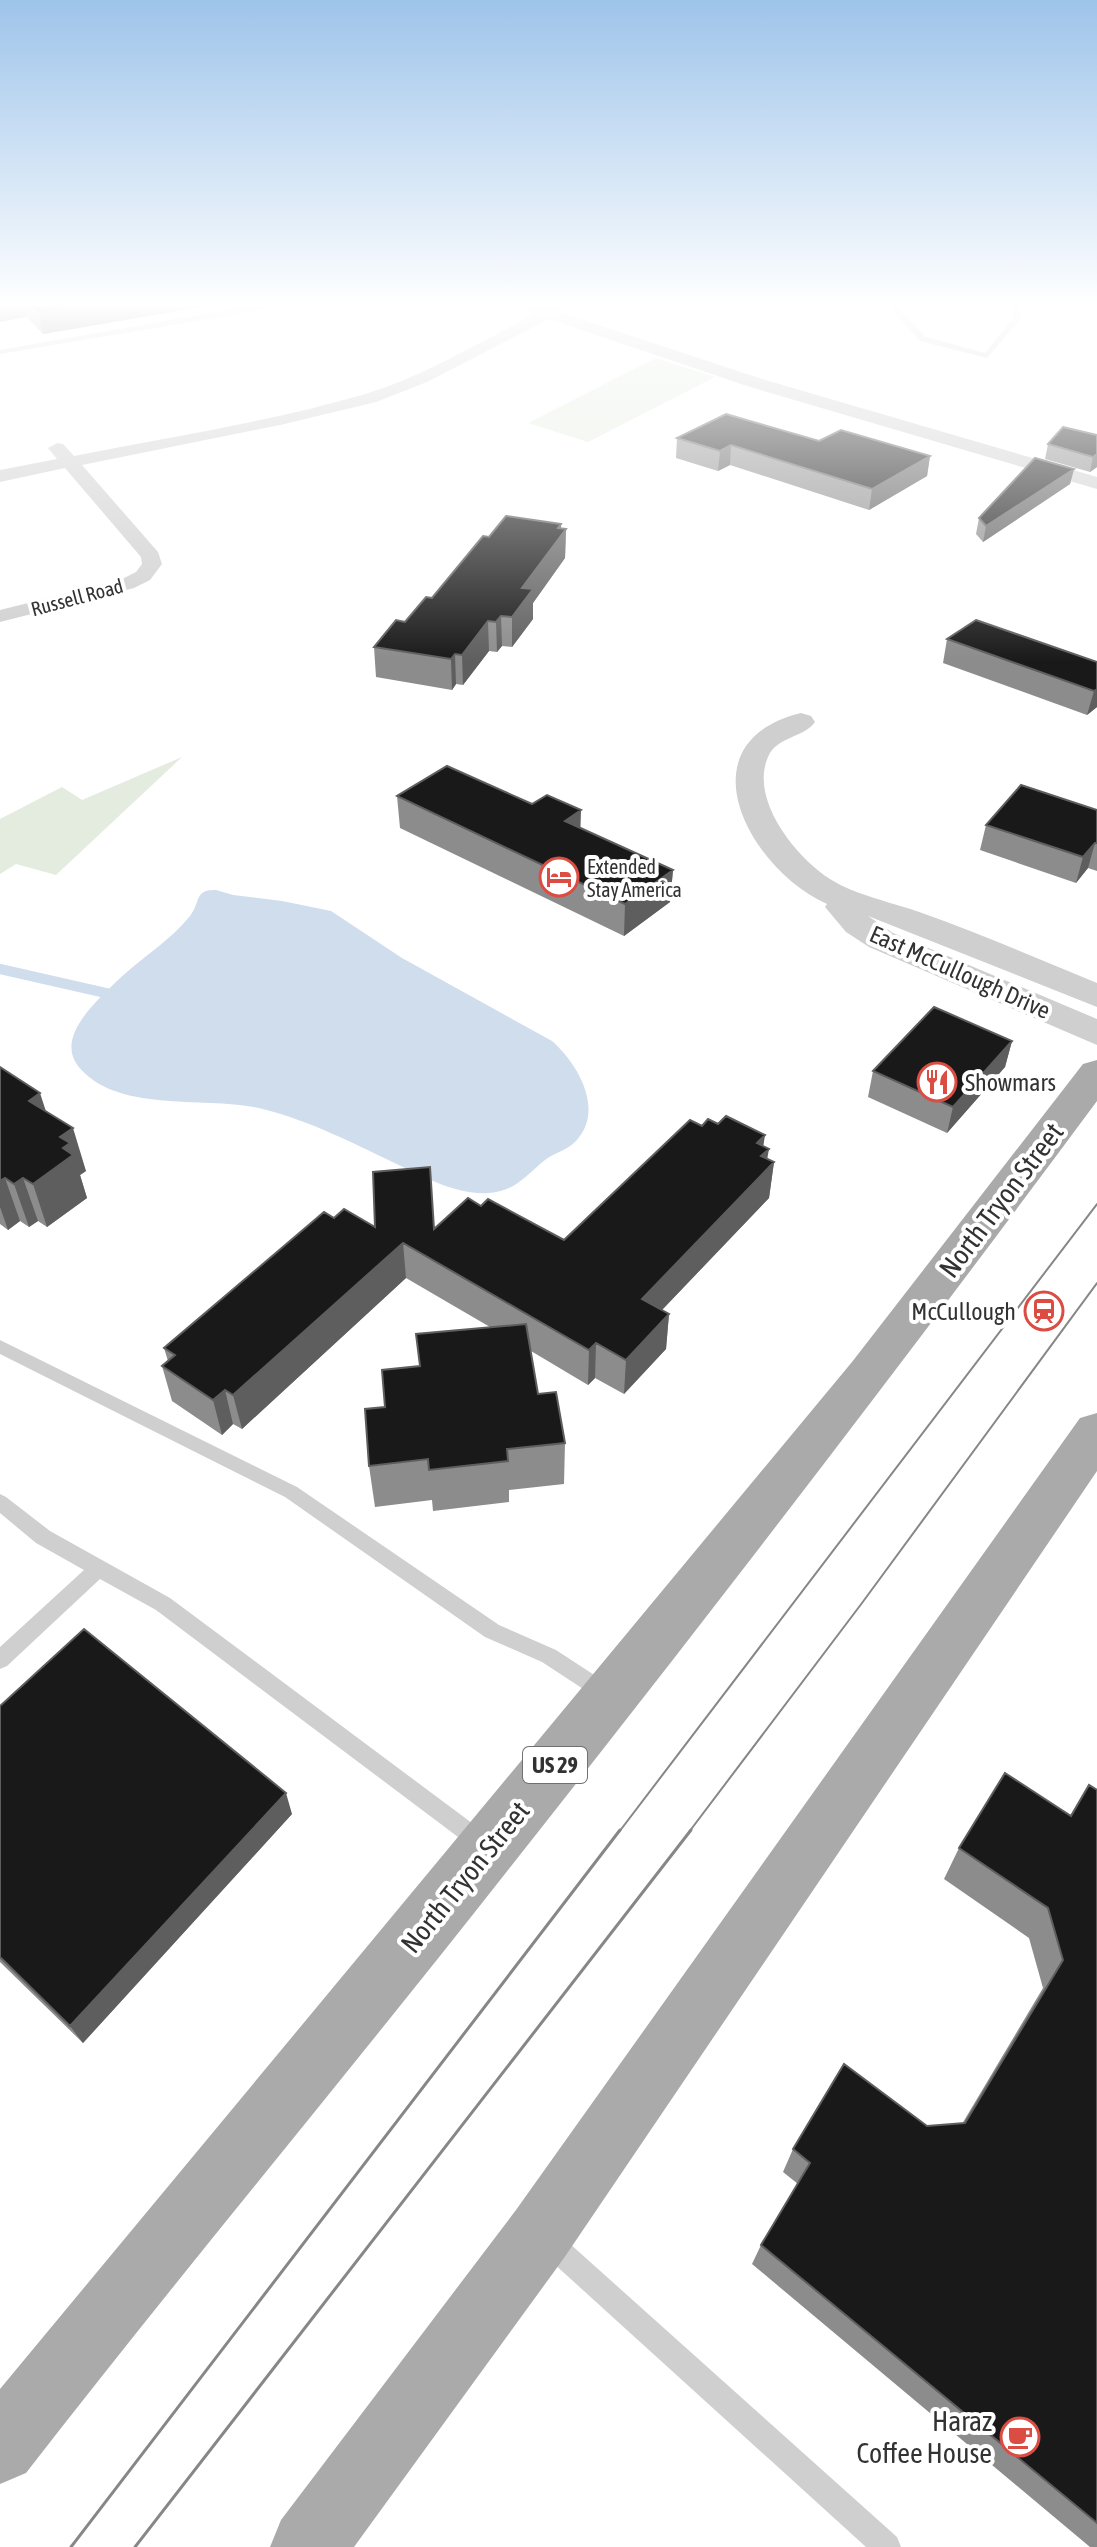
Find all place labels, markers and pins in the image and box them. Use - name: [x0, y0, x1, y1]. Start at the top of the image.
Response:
- place label: Extended Stay America: [587, 855, 682, 901]
- hotel icon: Extended Stay America: [538, 856, 580, 898]
- restaurant icon: Showmars: [916, 1061, 958, 1103]
- place label: Showmars: [965, 1069, 1056, 1096]
- station icon: McCullough: [1023, 1290, 1065, 1332]
- place label: McCullough: [911, 1298, 1016, 1325]
- place label: Haraz Coffee House: [856, 2405, 992, 2469]
- cafe icon: Haraz Coffee House: [999, 2416, 1041, 2458]

